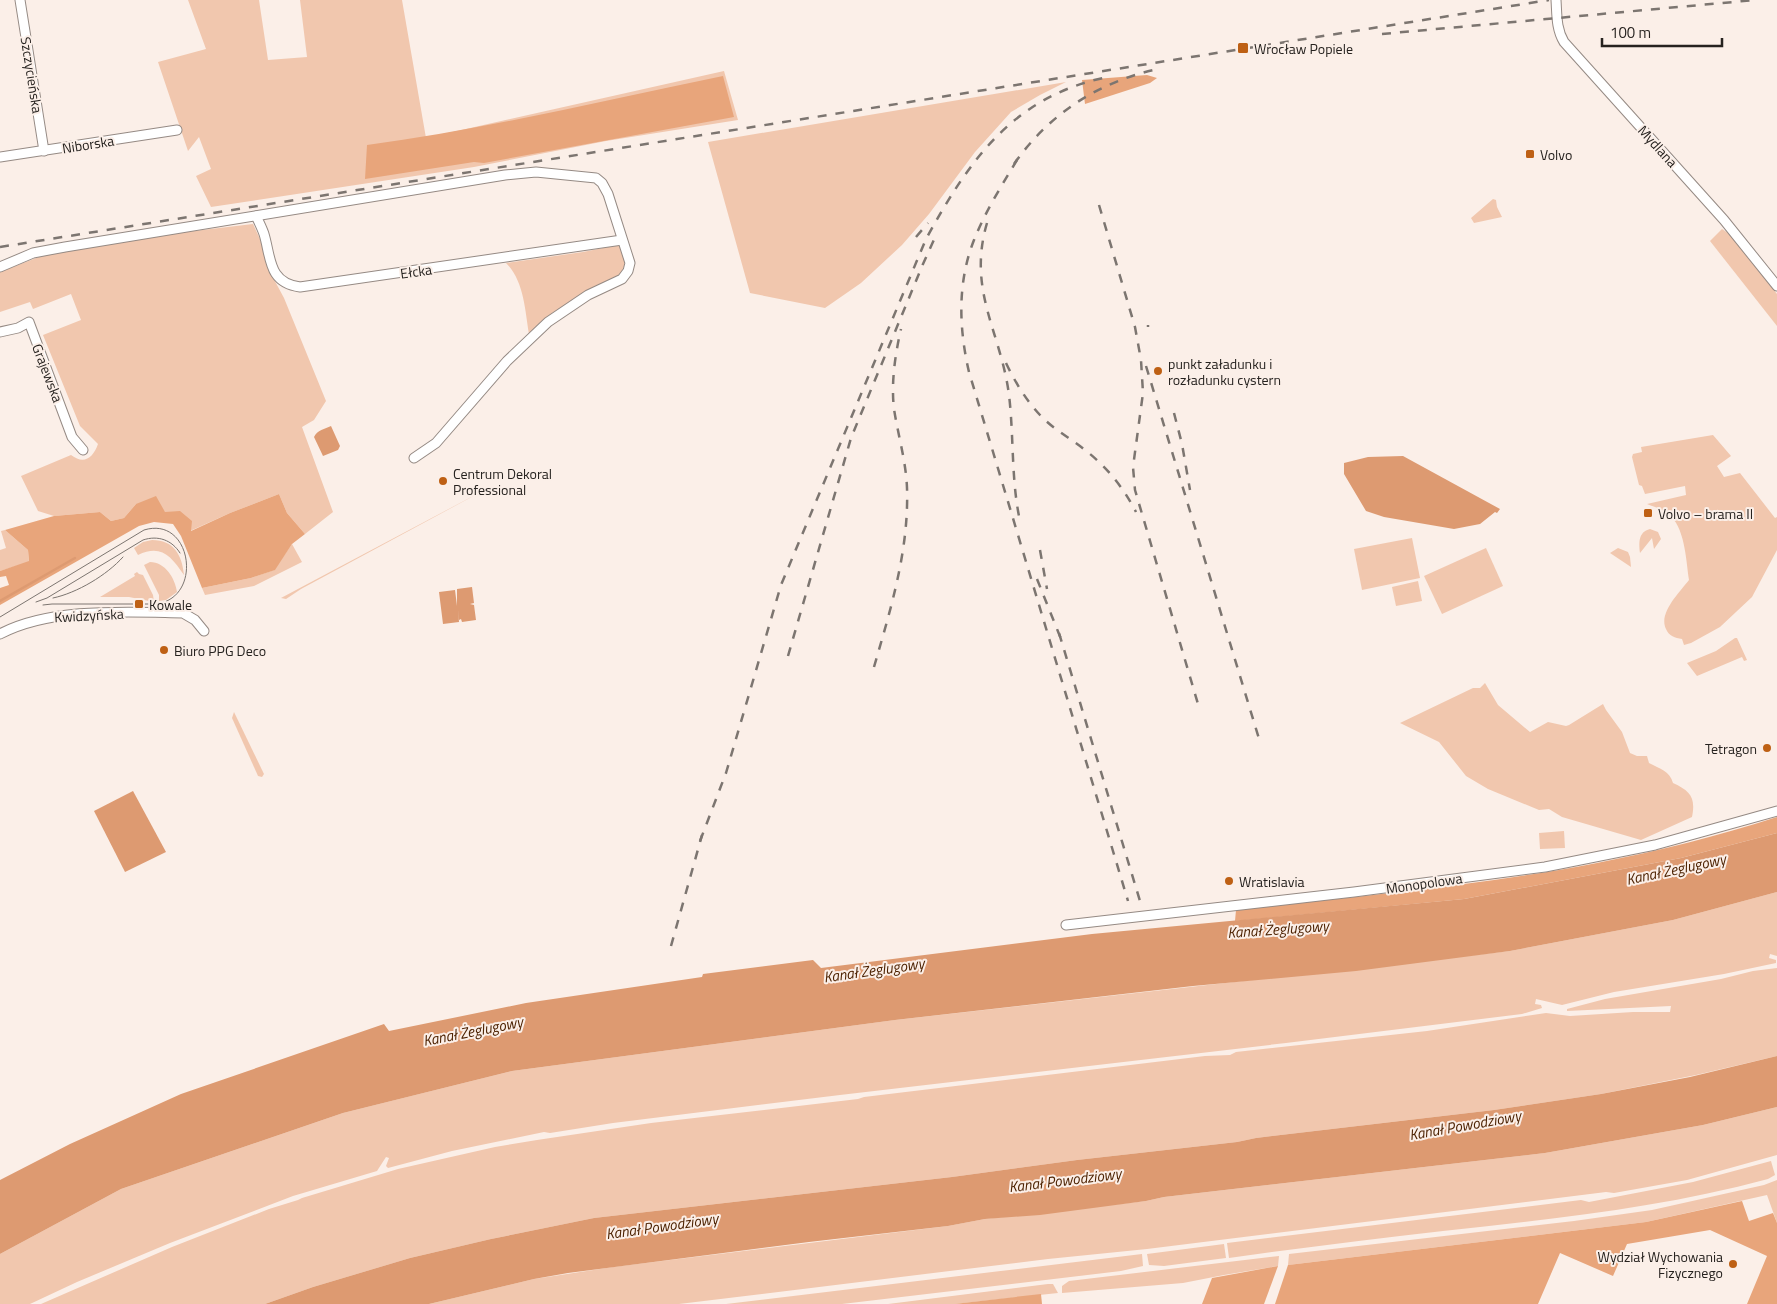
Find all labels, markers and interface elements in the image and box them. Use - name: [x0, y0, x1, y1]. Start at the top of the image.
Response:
- scale bar: [1602, 15, 1722, 47]
- text: 100 m: [1610, 21, 1651, 44]
- street label: Szczycieńska: [16, 35, 48, 115]
- place label: Wrocław Popiele: [1254, 38, 1353, 59]
- marker: Wrocław Popiele: [1236, 41, 1250, 55]
- street label: Mydlana: [1633, 120, 1683, 172]
- street label: Niborska: [61, 130, 115, 158]
- place label: Volvo: [1540, 144, 1572, 165]
- marker: Volvo: [1524, 148, 1536, 160]
- street label: Ełcka: [399, 258, 433, 284]
- street label: Grajewska: [27, 341, 69, 405]
- place label: punkt załadunku i rozładunku cystern: [1168, 353, 1281, 390]
- marker: punkt załadunku i rozładunku cystern: [1152, 365, 1164, 377]
- place label: Centrum Dekoral Professional: [453, 463, 552, 500]
- marker: Centrum Dekoral Professional: [437, 475, 449, 487]
- place label: Volvo – brama II: [1658, 503, 1753, 524]
- marker: Volvo – brama II: [1642, 507, 1654, 519]
- place label: Kowale: [149, 594, 192, 615]
- marker: Kowale: [133, 598, 145, 610]
- street label: Kwidzyńska: [54, 603, 124, 627]
- place label: Biuro PPG Deco: [174, 640, 266, 661]
- marker: Biuro PPG Deco: [158, 644, 170, 656]
- place label: Tetragon: [1705, 738, 1757, 759]
- marker: Tetragon: [1761, 742, 1773, 754]
- water label: Kanał Żeglugowy: [1624, 847, 1730, 891]
- street label: Monopolowa: [1384, 867, 1464, 899]
- place label: Wratislavia: [1239, 871, 1305, 892]
- marker: Wratislavia: [1223, 875, 1235, 887]
- water label: Kanał Żeglugowy: [1227, 914, 1332, 944]
- water label: Kanał Żeglugowy: [822, 951, 928, 988]
- water label: Kanał Żeglugowy: [421, 1010, 527, 1052]
- water label: Kanał Powodziowy: [1407, 1103, 1525, 1146]
- water label: Kanał Powodziowy: [1008, 1161, 1125, 1198]
- water label: Kanał Powodziowy: [604, 1206, 722, 1245]
- place label: Wydział Wychowania Fizycznego: [1597, 1246, 1723, 1283]
- marker: Wydział Wychowania Fizycznego: [1727, 1258, 1739, 1270]

